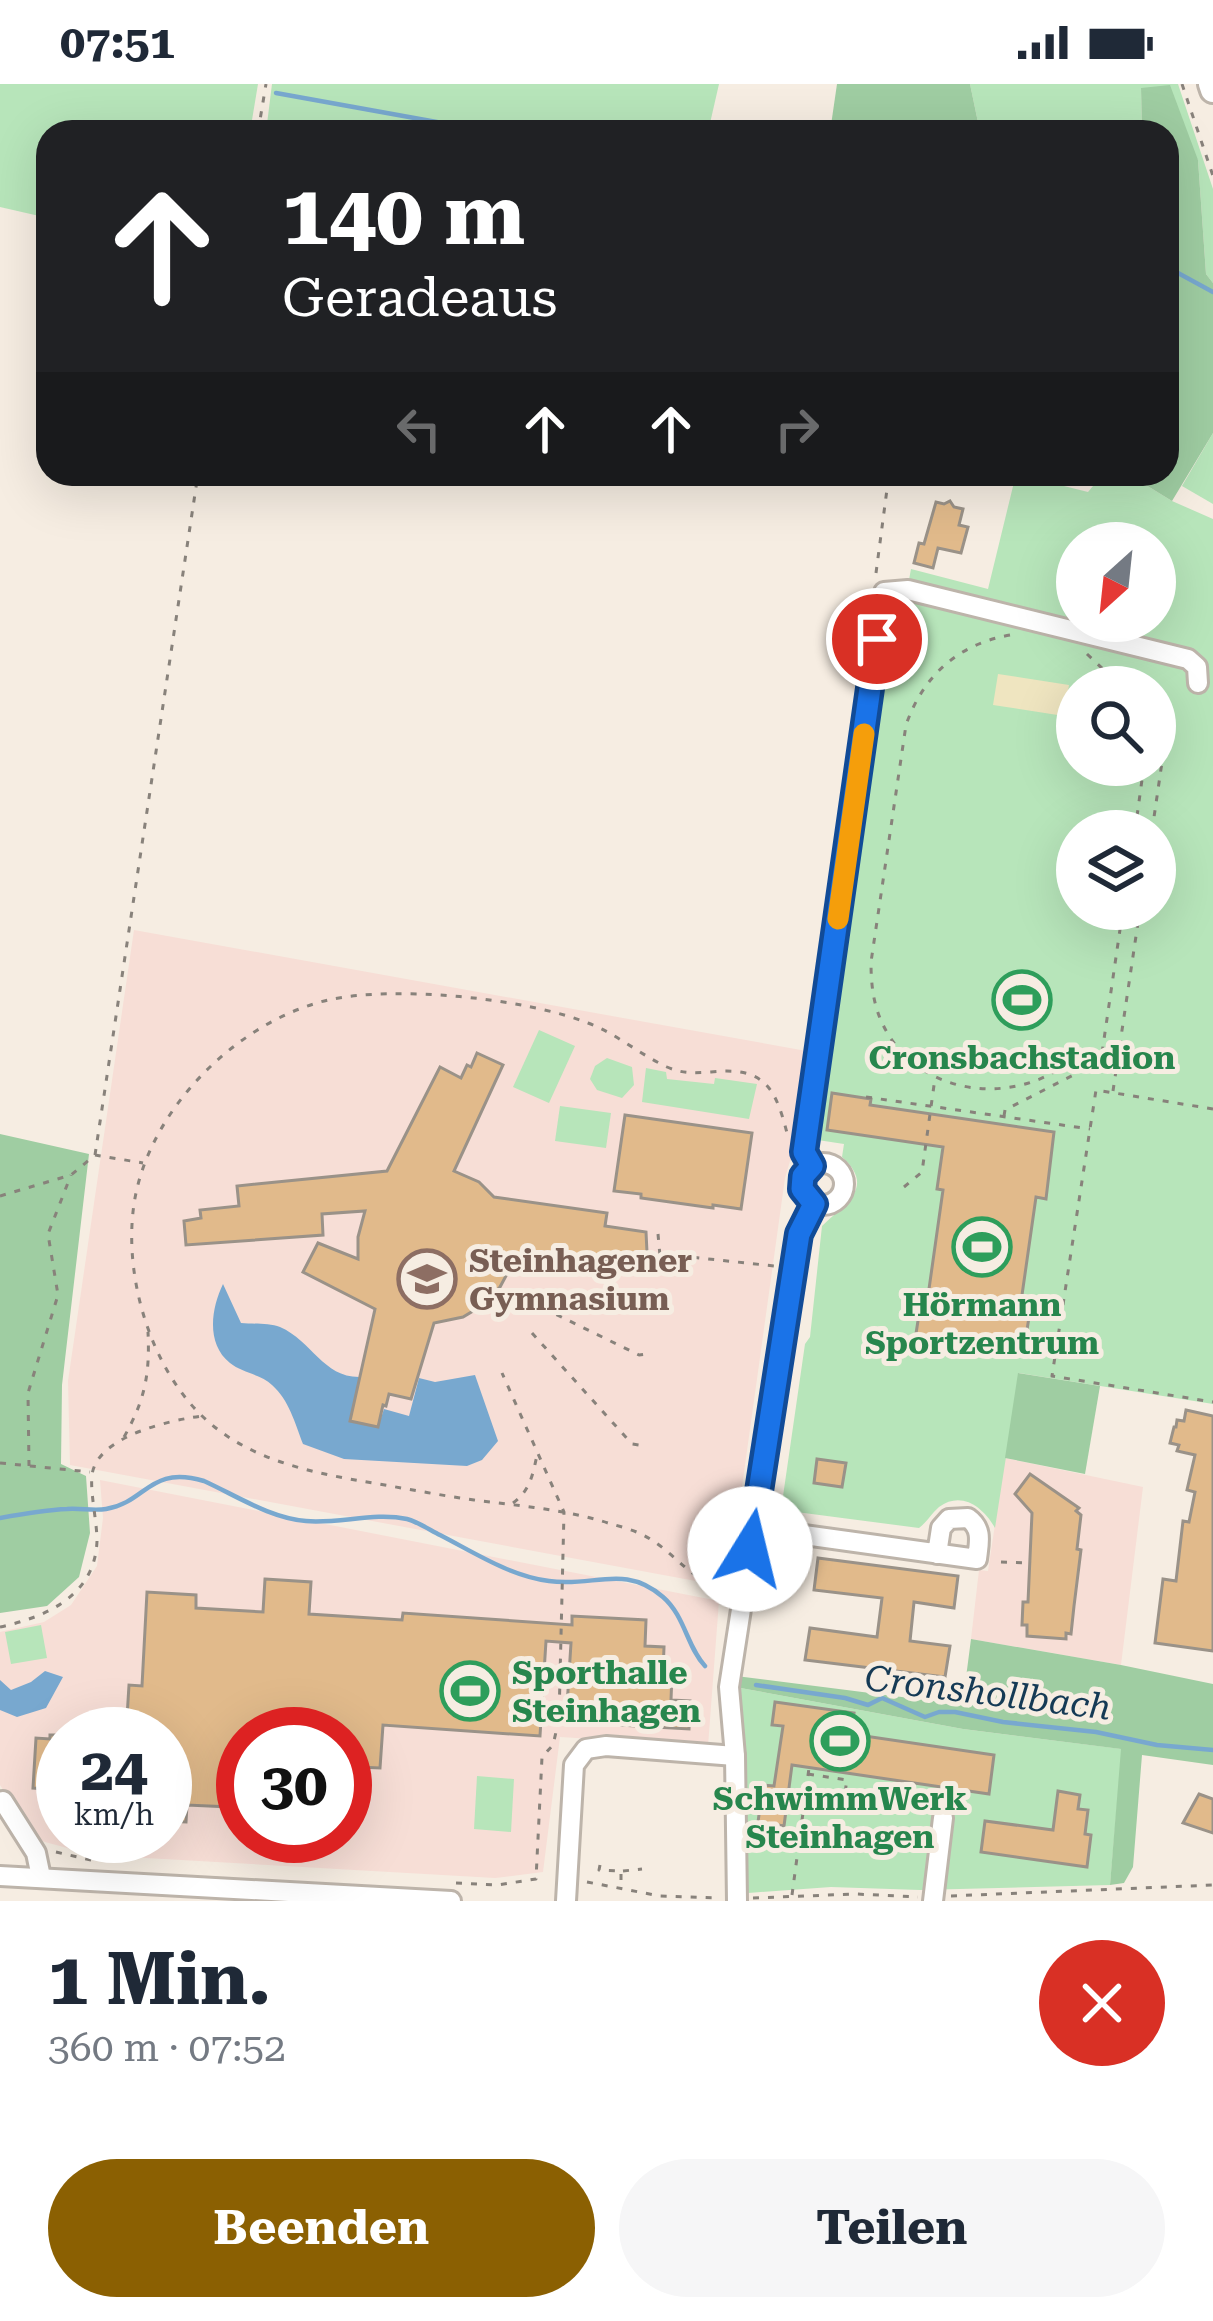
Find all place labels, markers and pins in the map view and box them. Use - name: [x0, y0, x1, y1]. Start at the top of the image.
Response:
- pin: [826, 588, 928, 690]
- sports icon: Cronsbachstadion: [991, 969, 1053, 1031]
- place label: Cronsbachstadion: [869, 1038, 1175, 1077]
- sports icon: Hörmann Sportzentrum: [951, 1216, 1013, 1278]
- place label: Steinhagener Gymnasium: [469, 1241, 692, 1318]
- school or university icon: Steinhagener Gymnasium: [396, 1248, 458, 1310]
- place label: Hörmann Sportzentrum: [865, 1285, 1099, 1362]
- place label: Sporthalle Steinhagen: [512, 1653, 701, 1730]
- sports icon: Sporthalle Steinhagen: [439, 1660, 501, 1722]
- sports icon: SchwimmWerk Steinhagen: [809, 1710, 871, 1772]
- place label: SchwimmWerk Steinhagen: [713, 1779, 968, 1856]

